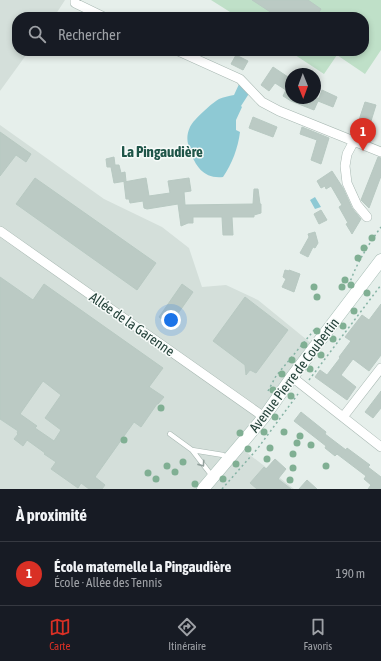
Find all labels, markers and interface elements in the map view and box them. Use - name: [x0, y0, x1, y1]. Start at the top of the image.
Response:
- search box: [12, 12, 369, 56]
- icon: search: [26, 23, 48, 45]
- text: Rechercher: [58, 26, 120, 43]
- north arrow: [285, 68, 321, 104]
- pin: 1: [350, 118, 376, 151]
- district label: La Pingaudière: [121, 143, 203, 160]
- street label: Allée de la Garenne: [86, 289, 178, 359]
- your location: [161, 310, 181, 330]
- street label: Avenue Pierre de Coubertin: [246, 315, 342, 435]
- one-way arrow: [197, 460, 205, 467]
- text: À proximité: [16, 505, 87, 525]
- text: École maternelle La Pingaudière: [54, 558, 231, 575]
- text: 1: [26, 566, 32, 581]
- text: 190 m: [336, 566, 365, 581]
- text: École · Allée des Tennis: [54, 575, 162, 590]
- tab: Carte: [49, 616, 71, 652]
- tab: Itinéraire: [168, 616, 206, 652]
- tab: Favoris: [304, 616, 332, 652]

